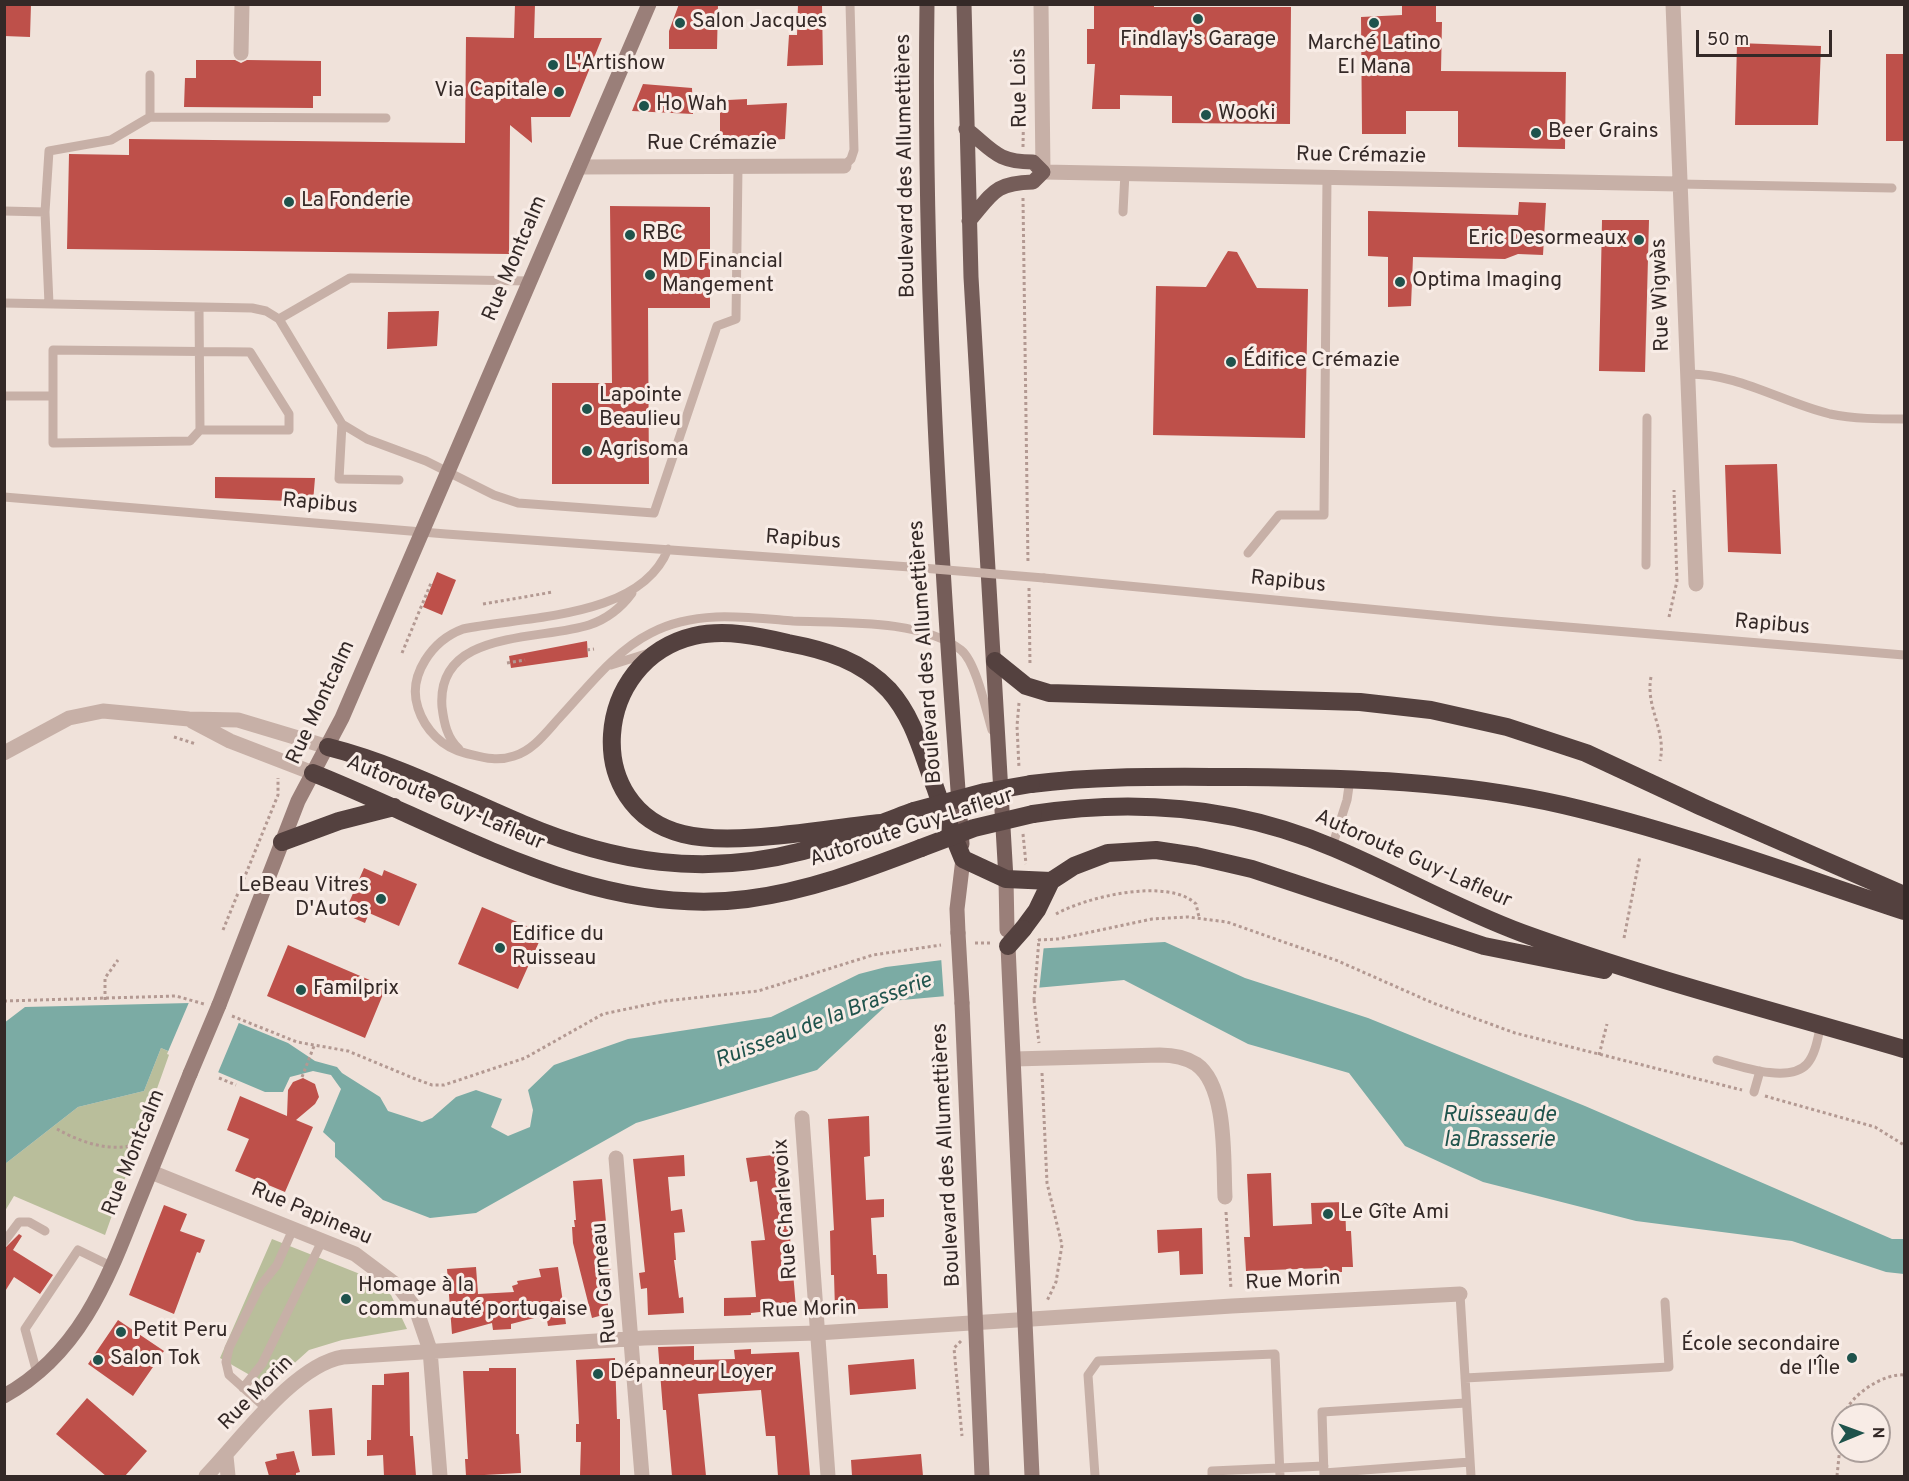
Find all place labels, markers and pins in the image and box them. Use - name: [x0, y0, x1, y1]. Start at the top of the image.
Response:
- place label: Salon Jacques: [692, 10, 827, 36]
- marker: Findlay's Garage: [1191, 12, 1205, 26]
- marker: Salon Jacques: [673, 16, 687, 30]
- marker: Marché Latino El Mana: [1367, 16, 1381, 30]
- place label: Findlay's Garage: [1120, 28, 1276, 54]
- place label: Marché Latino El Mana: [1307, 32, 1441, 82]
- place label: L'Artishow: [565, 52, 665, 78]
- marker: L'Artishow: [546, 58, 560, 72]
- place label: Via Capitale: [434, 79, 547, 105]
- marker: Via Capitale: [552, 85, 566, 99]
- place label: Ho Wah: [656, 93, 727, 119]
- marker: Ho Wah: [637, 99, 651, 113]
- place label: Wooki: [1218, 102, 1275, 128]
- marker: Wooki: [1199, 108, 1213, 122]
- place label: Beer Grains: [1548, 120, 1659, 146]
- marker: Beer Grains: [1529, 126, 1543, 140]
- place label: La Fonderie: [301, 189, 411, 215]
- marker: La Fonderie: [282, 195, 296, 209]
- place label: RBC: [642, 222, 683, 248]
- place label: Eric Desormeaux: [1468, 227, 1627, 253]
- marker: RBC: [623, 228, 637, 242]
- marker: Eric Desormeaux: [1632, 233, 1646, 247]
- place label: MD Financial Mangement: [662, 250, 783, 300]
- marker: MD Financial Mangement: [643, 268, 657, 282]
- place label: Optima Imaging: [1412, 269, 1562, 295]
- marker: Optima Imaging: [1393, 275, 1407, 289]
- place label: Édifice Crémazie: [1243, 349, 1400, 375]
- marker: Édifice Crémazie: [1224, 355, 1238, 369]
- place label: Lapointe Beaulieu: [599, 384, 682, 434]
- marker: Lapointe Beaulieu: [580, 402, 594, 416]
- place label: Agrisoma: [599, 438, 689, 464]
- marker: Agrisoma: [580, 444, 594, 458]
- place label: LeBeau Vitres D'Autos: [238, 874, 369, 924]
- marker: LeBeau Vitres D'Autos: [374, 892, 388, 906]
- place label: Edifice du Ruisseau: [512, 923, 604, 973]
- marker: Edifice du Ruisseau: [493, 941, 507, 955]
- place label: Familprix: [313, 977, 399, 1003]
- marker: Familprix: [294, 983, 308, 997]
- place label: Le Gîte Ami: [1340, 1201, 1449, 1227]
- marker: Le Gîte Ami: [1321, 1207, 1335, 1221]
- place label: Homage à la communauté portugaise: [358, 1274, 588, 1324]
- marker: Homage à la communauté portugaise: [339, 1292, 353, 1306]
- place label: Petit Peru: [133, 1319, 228, 1345]
- marker: Petit Peru: [114, 1325, 128, 1339]
- place label: École secondaire de l'Île: [1681, 1333, 1840, 1383]
- place label: Salon Tok: [110, 1347, 201, 1373]
- marker: École secondaire de l'Île: [1845, 1351, 1859, 1365]
- marker: Salon Tok: [91, 1353, 105, 1367]
- place label: Dépanneur Loyer: [610, 1361, 774, 1387]
- marker: Dépanneur Loyer: [591, 1367, 605, 1381]

